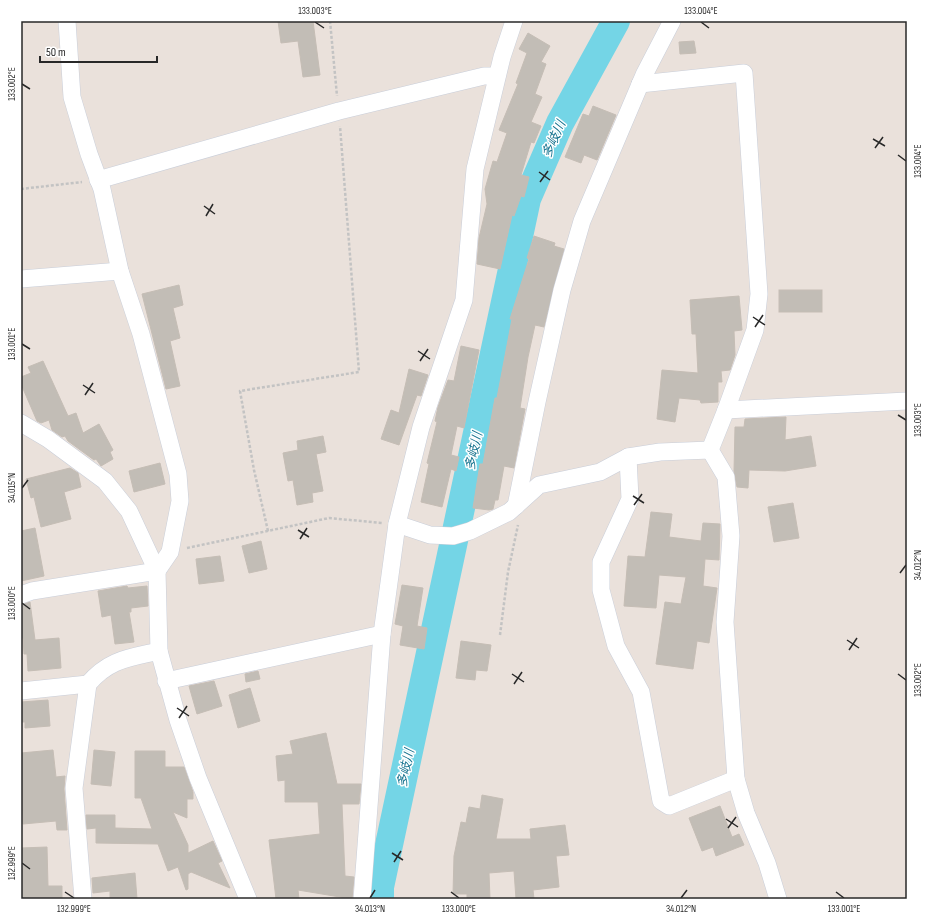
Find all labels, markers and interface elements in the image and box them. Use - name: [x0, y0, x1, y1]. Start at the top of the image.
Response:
- text: 133.003°E: [298, 5, 332, 17]
- text: 133.004°E: [684, 5, 718, 17]
- scale bar: [40, 38, 157, 64]
- text: 50 m: [46, 45, 66, 60]
- text: 133.002°E: [6, 67, 18, 101]
- water label: 多岐川: [539, 117, 570, 160]
- text: 133.004°E: [912, 144, 924, 178]
- text: 133.001°E: [6, 328, 18, 360]
- text: 133.003°E: [912, 403, 924, 437]
- water label: 多岐川: [462, 429, 486, 472]
- text: 34.015°N: [6, 473, 18, 503]
- text: 34.012°N: [912, 550, 924, 580]
- text: 133.000°E: [6, 586, 18, 620]
- text: 133.002°E: [912, 663, 924, 697]
- water label: 多岐川: [394, 746, 418, 789]
- text: 132.999°E: [6, 846, 18, 880]
- text: 132.999°E: [57, 903, 91, 915]
- text: 34.013°N: [355, 903, 385, 915]
- text: 133.000°E: [442, 903, 476, 915]
- text: 34.012°N: [666, 903, 696, 915]
- text: 133.001°E: [828, 903, 860, 915]

